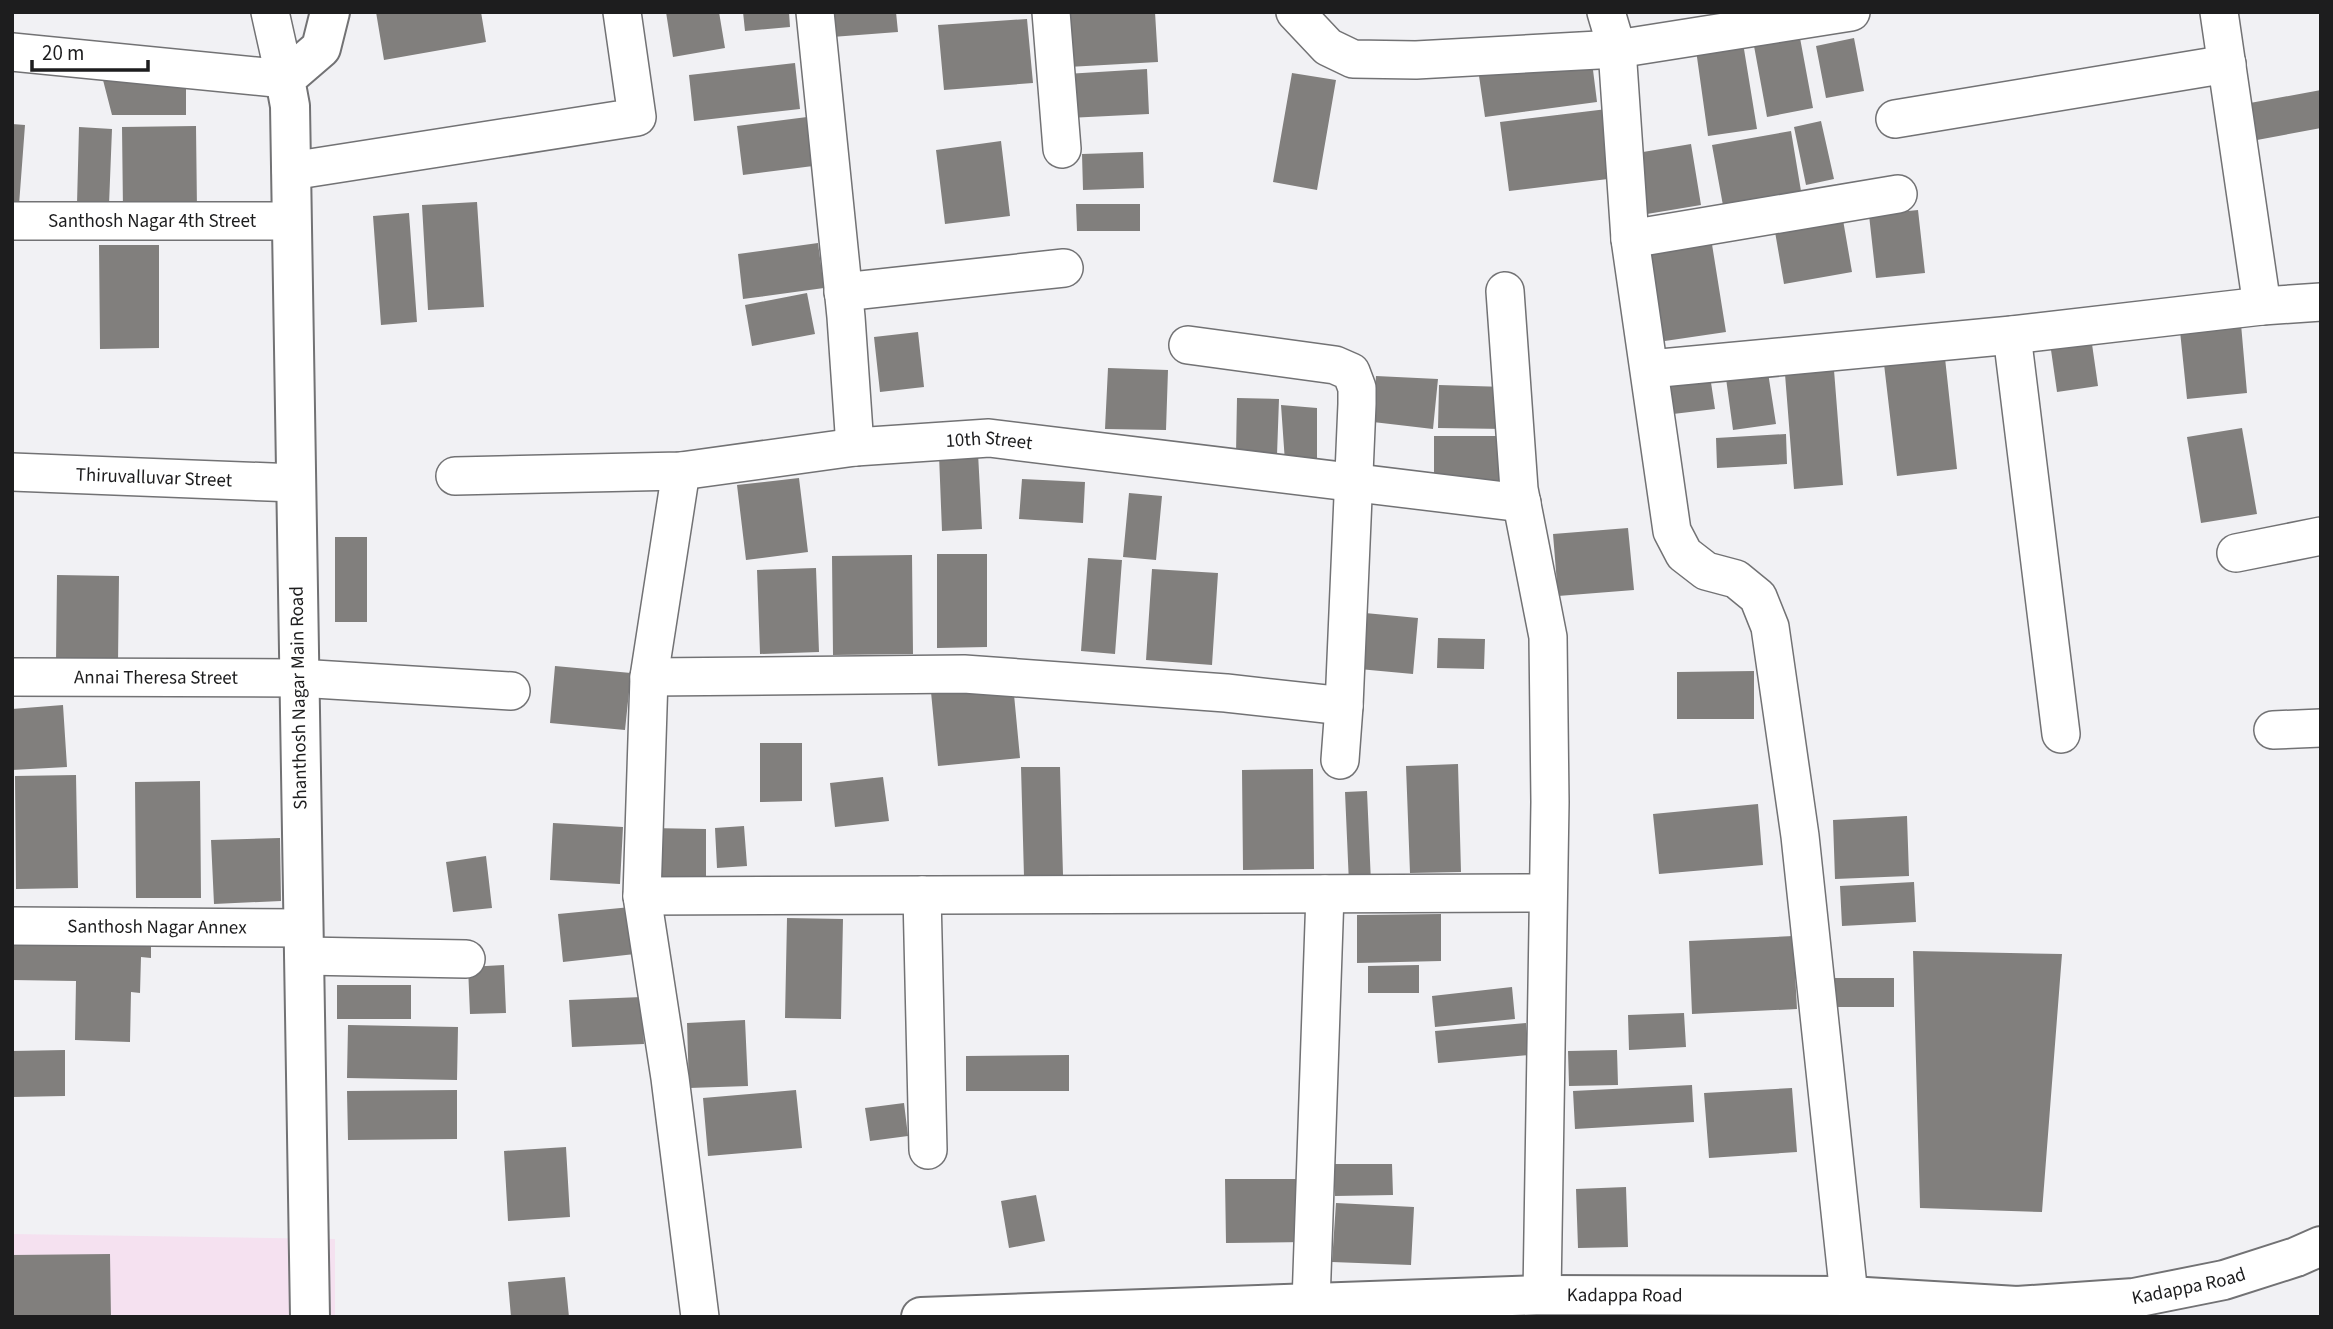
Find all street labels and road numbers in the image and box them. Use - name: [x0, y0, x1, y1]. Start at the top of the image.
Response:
- street label: Santhosh Nagar 4th Street: [48, 208, 257, 235]
- street label: 10th Street: [945, 424, 1034, 457]
- street label: Thiruvalluvar Street: [75, 461, 233, 494]
- street label: Shanthosh Nagar Main Road: [284, 586, 314, 810]
- street label: Annai Theresa Street: [74, 664, 239, 691]
- street label: Santhosh Nagar Annex: [67, 913, 247, 941]
- street label: Kadappa Road: [2130, 1260, 2249, 1312]
- street label: Kadappa Road: [1567, 1282, 1683, 1309]

